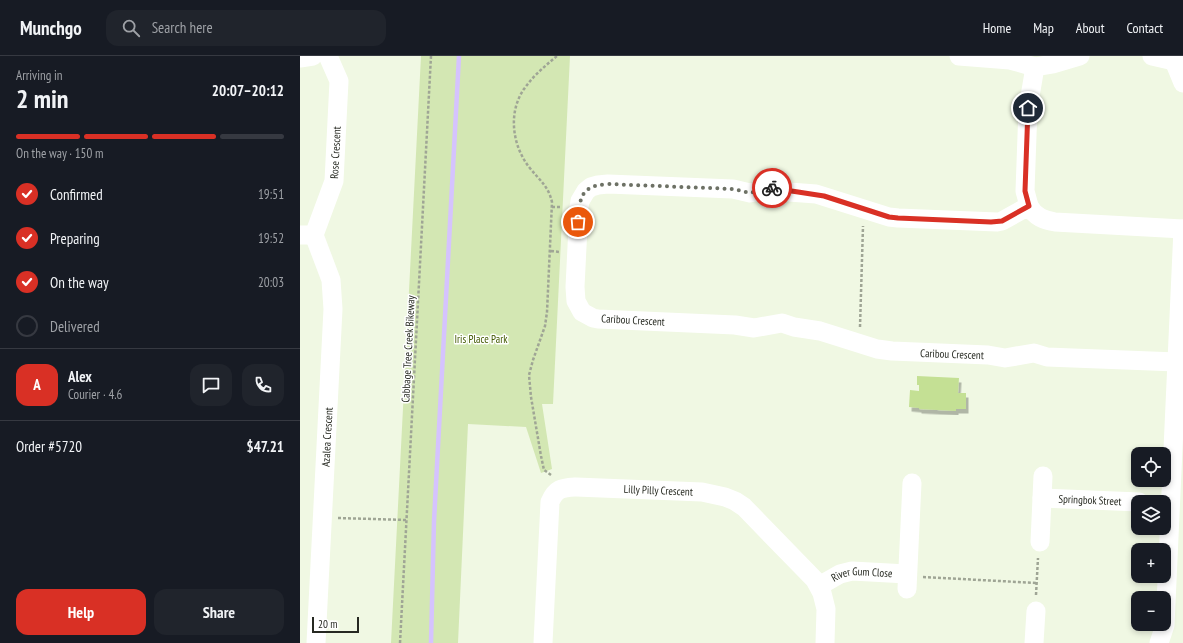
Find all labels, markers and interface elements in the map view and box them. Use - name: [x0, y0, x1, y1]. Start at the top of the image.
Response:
- search box: [106, 10, 386, 46]
- text: Munchgo: [20, 16, 82, 40]
- icon: search: [120, 17, 142, 39]
- text: Search here: [152, 18, 213, 37]
- text: Home: [983, 19, 1011, 37]
- text: Map: [1033, 19, 1054, 37]
- text: About: [1076, 19, 1105, 37]
- text: Contact: [1127, 19, 1163, 37]
- text: Arriving in: [16, 67, 63, 84]
- text: 20:07–20:12: [212, 81, 284, 100]
- text: 2 min: [16, 82, 69, 115]
- pin: [1011, 91, 1045, 125]
- icon: home: [1017, 97, 1039, 119]
- street label: Rose Crescent: [327, 126, 344, 179]
- text: On the way · 150 m: [16, 145, 103, 162]
- courier: [752, 168, 792, 208]
- icon: bike: [761, 177, 783, 199]
- icon: check: [16, 183, 38, 205]
- text: Confirmed: [50, 185, 103, 204]
- text: 19:51: [258, 186, 284, 203]
- pin: [561, 205, 595, 239]
- icon: bag: [567, 211, 589, 233]
- icon: check: [16, 227, 38, 249]
- text: Preparing: [50, 229, 100, 248]
- text: 19:52: [258, 230, 284, 247]
- icon: check: [16, 271, 38, 293]
- text: On the way: [50, 273, 109, 292]
- text: 20:03: [258, 274, 284, 291]
- street label: Cabbage Tree Creek Bikeway: [398, 294, 418, 403]
- street label: Caribou Crescent: [601, 311, 665, 329]
- text: Delivered: [50, 317, 100, 336]
- park label: Iris Place Park: [455, 332, 508, 346]
- street label: Caribou Crescent: [920, 346, 984, 362]
- button: chat: [190, 364, 232, 406]
- button: phone: [242, 364, 284, 406]
- text: Alex: [68, 367, 92, 386]
- text: A: [33, 375, 41, 394]
- text: Courier · 4.6: [68, 386, 122, 403]
- street label: Azalea Crescent: [318, 407, 336, 467]
- text: Order #5720: [16, 437, 82, 456]
- text: $47.21: [246, 437, 284, 456]
- map controls: [1131, 447, 1171, 631]
- button: locate: [1131, 447, 1171, 487]
- street label: Lilly Pilly Crescent: [623, 482, 693, 499]
- street label: Springbok Street: [1058, 492, 1122, 508]
- button: layers: [1131, 495, 1171, 535]
- button: +: [1131, 543, 1171, 583]
- street label: River Gum Close: [828, 564, 893, 585]
- button: Help: [16, 589, 146, 635]
- button: Share: [154, 589, 284, 635]
- button: −: [1131, 591, 1171, 631]
- scale bar: [312, 615, 359, 634]
- text: 20 m: [318, 617, 337, 631]

